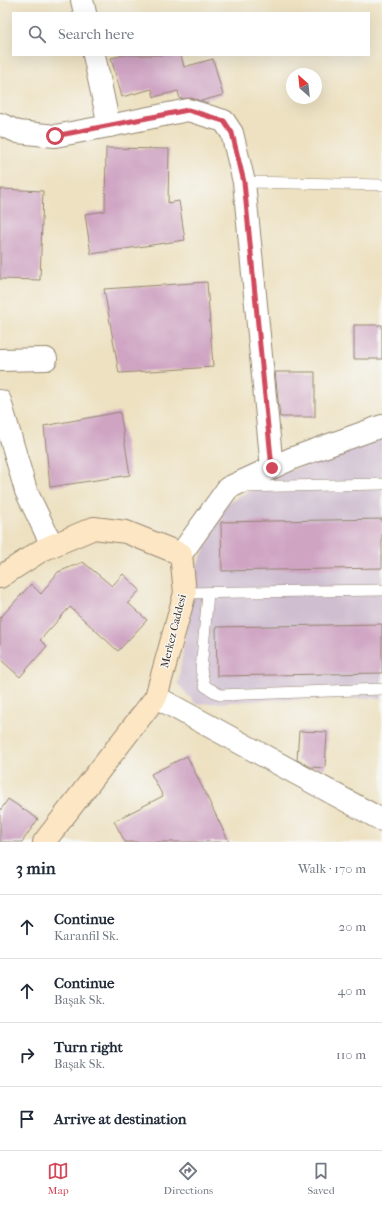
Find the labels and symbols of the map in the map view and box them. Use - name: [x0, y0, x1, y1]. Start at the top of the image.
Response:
- north arrow: [286, 68, 322, 104]
- route start: [46, 127, 64, 145]
- route end: [263, 459, 281, 477]
- street label: Merkez Caddesi: [158, 592, 189, 669]

